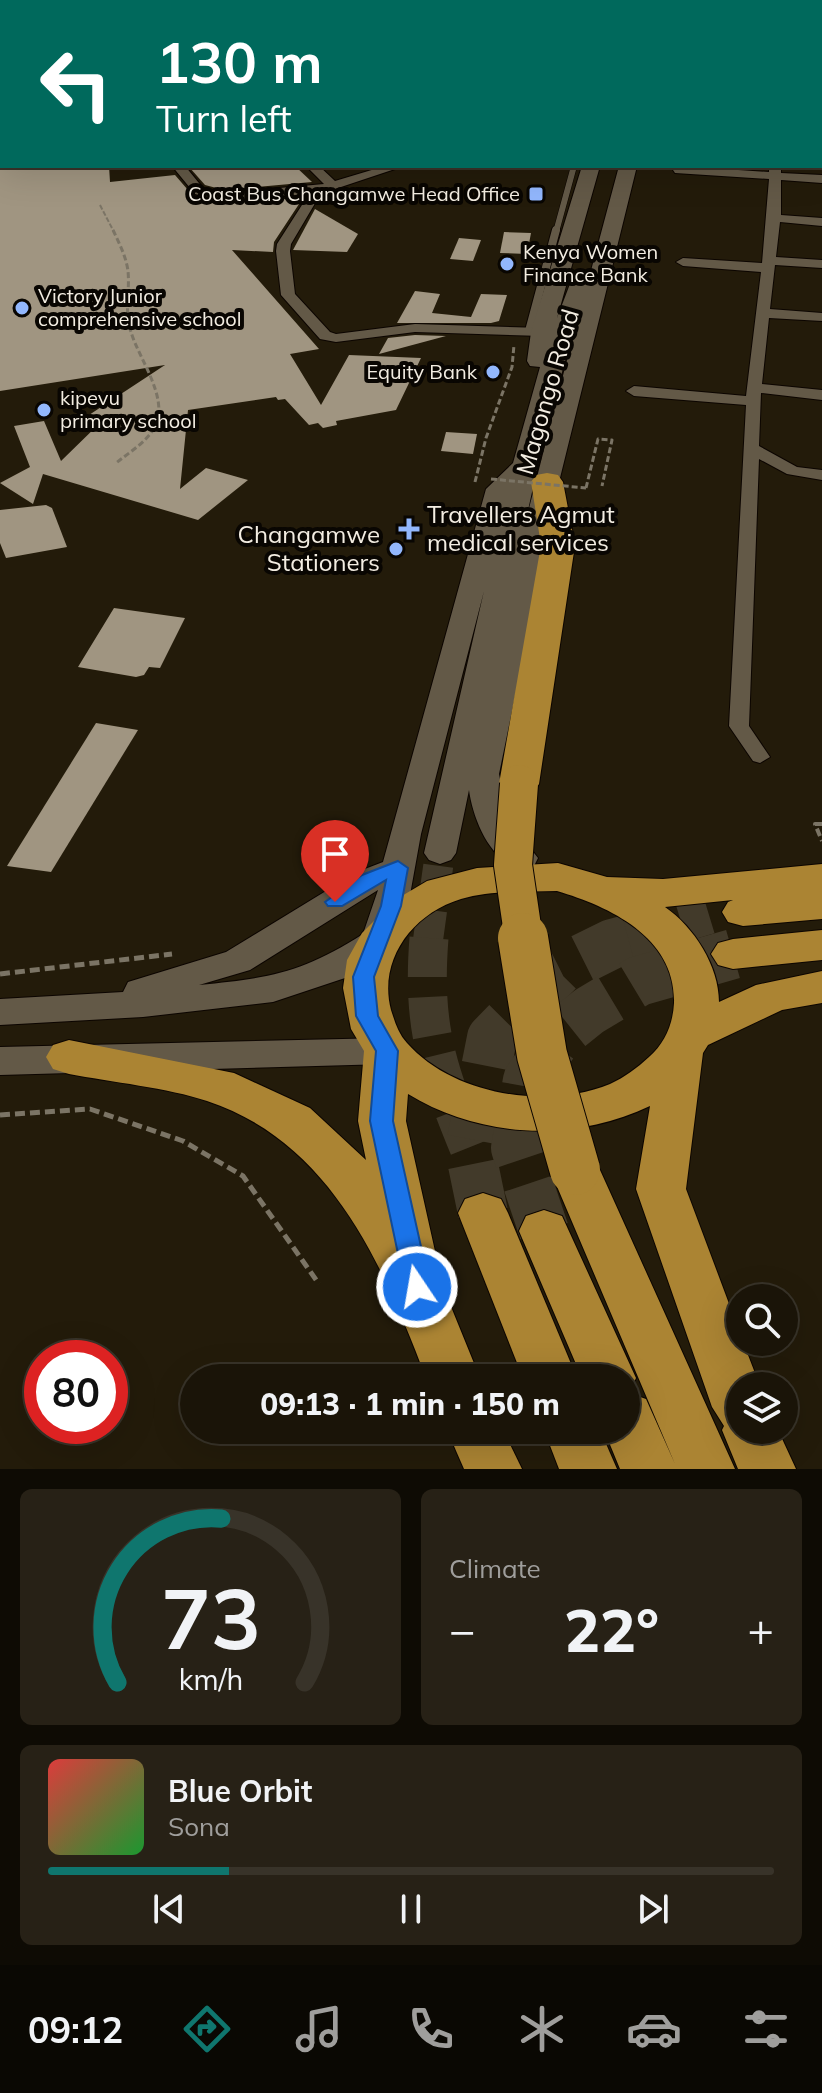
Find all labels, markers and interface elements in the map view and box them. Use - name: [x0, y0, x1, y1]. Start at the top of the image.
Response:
- text: 130 m: [156, 27, 323, 97]
- icon: left: [24, 32, 128, 136]
- text: Turn left: [156, 96, 292, 141]
- place label: Coast Bus Changamwe Head Office: [188, 181, 520, 206]
- marker: Coast Bus Changamwe Head Office: [527, 185, 545, 203]
- place label: Kenya Women Finance Bank: [523, 239, 658, 287]
- marker: Kenya Women Finance Bank: [498, 255, 516, 273]
- place label: Victory Junior comprehensive school: [38, 283, 241, 331]
- marker: Victory Junior comprehensive school: [13, 299, 31, 317]
- street label: Magongo Road: [509, 306, 585, 478]
- place label: Equity Bank: [366, 359, 478, 384]
- marker: Equity Bank: [484, 363, 502, 381]
- place label: kipevu primary school: [60, 385, 196, 433]
- marker: kipevu primary school: [35, 401, 53, 419]
- place label: Travellers Agmut medical services: [427, 499, 615, 557]
- marker: Travellers Agmut medical services: [398, 518, 420, 540]
- place label: Changamwe Stationers: [237, 519, 380, 577]
- marker: Changamwe Stationers: [387, 540, 405, 558]
- pin: [301, 820, 369, 902]
- icon: arrive: [313, 832, 357, 876]
- position arrow: [375, 1245, 459, 1329]
- map controls: [726, 1284, 798, 1444]
- button: search: [726, 1284, 798, 1356]
- speed limit sign: 80: [24, 1340, 128, 1444]
- button: layers: [726, 1372, 798, 1444]
- text: 09:13 · 1 min · 150 m: [260, 1385, 560, 1423]
- text: Climate: [449, 1552, 541, 1585]
- text: 73: [161, 1565, 260, 1670]
- text: 22°: [564, 1592, 659, 1667]
- text: −: [449, 1602, 475, 1657]
- text: +: [748, 1602, 774, 1657]
- text: km/h: [178, 1661, 243, 1697]
- text: Blue Orbit: [168, 1772, 312, 1810]
- text: Sona: [168, 1810, 230, 1843]
- icon: previous: [147, 1887, 191, 1931]
- icon: pause: [389, 1887, 433, 1931]
- icon: next: [631, 1887, 675, 1931]
- icon: directions: [179, 2001, 235, 2057]
- icon: music: [291, 2001, 347, 2057]
- icon: phone: [403, 2001, 459, 2057]
- icon: climate: [514, 2001, 570, 2057]
- icon: car: [626, 2001, 682, 2057]
- icon: filters: [738, 2001, 794, 2057]
- text: 09:12: [28, 2007, 123, 2052]

